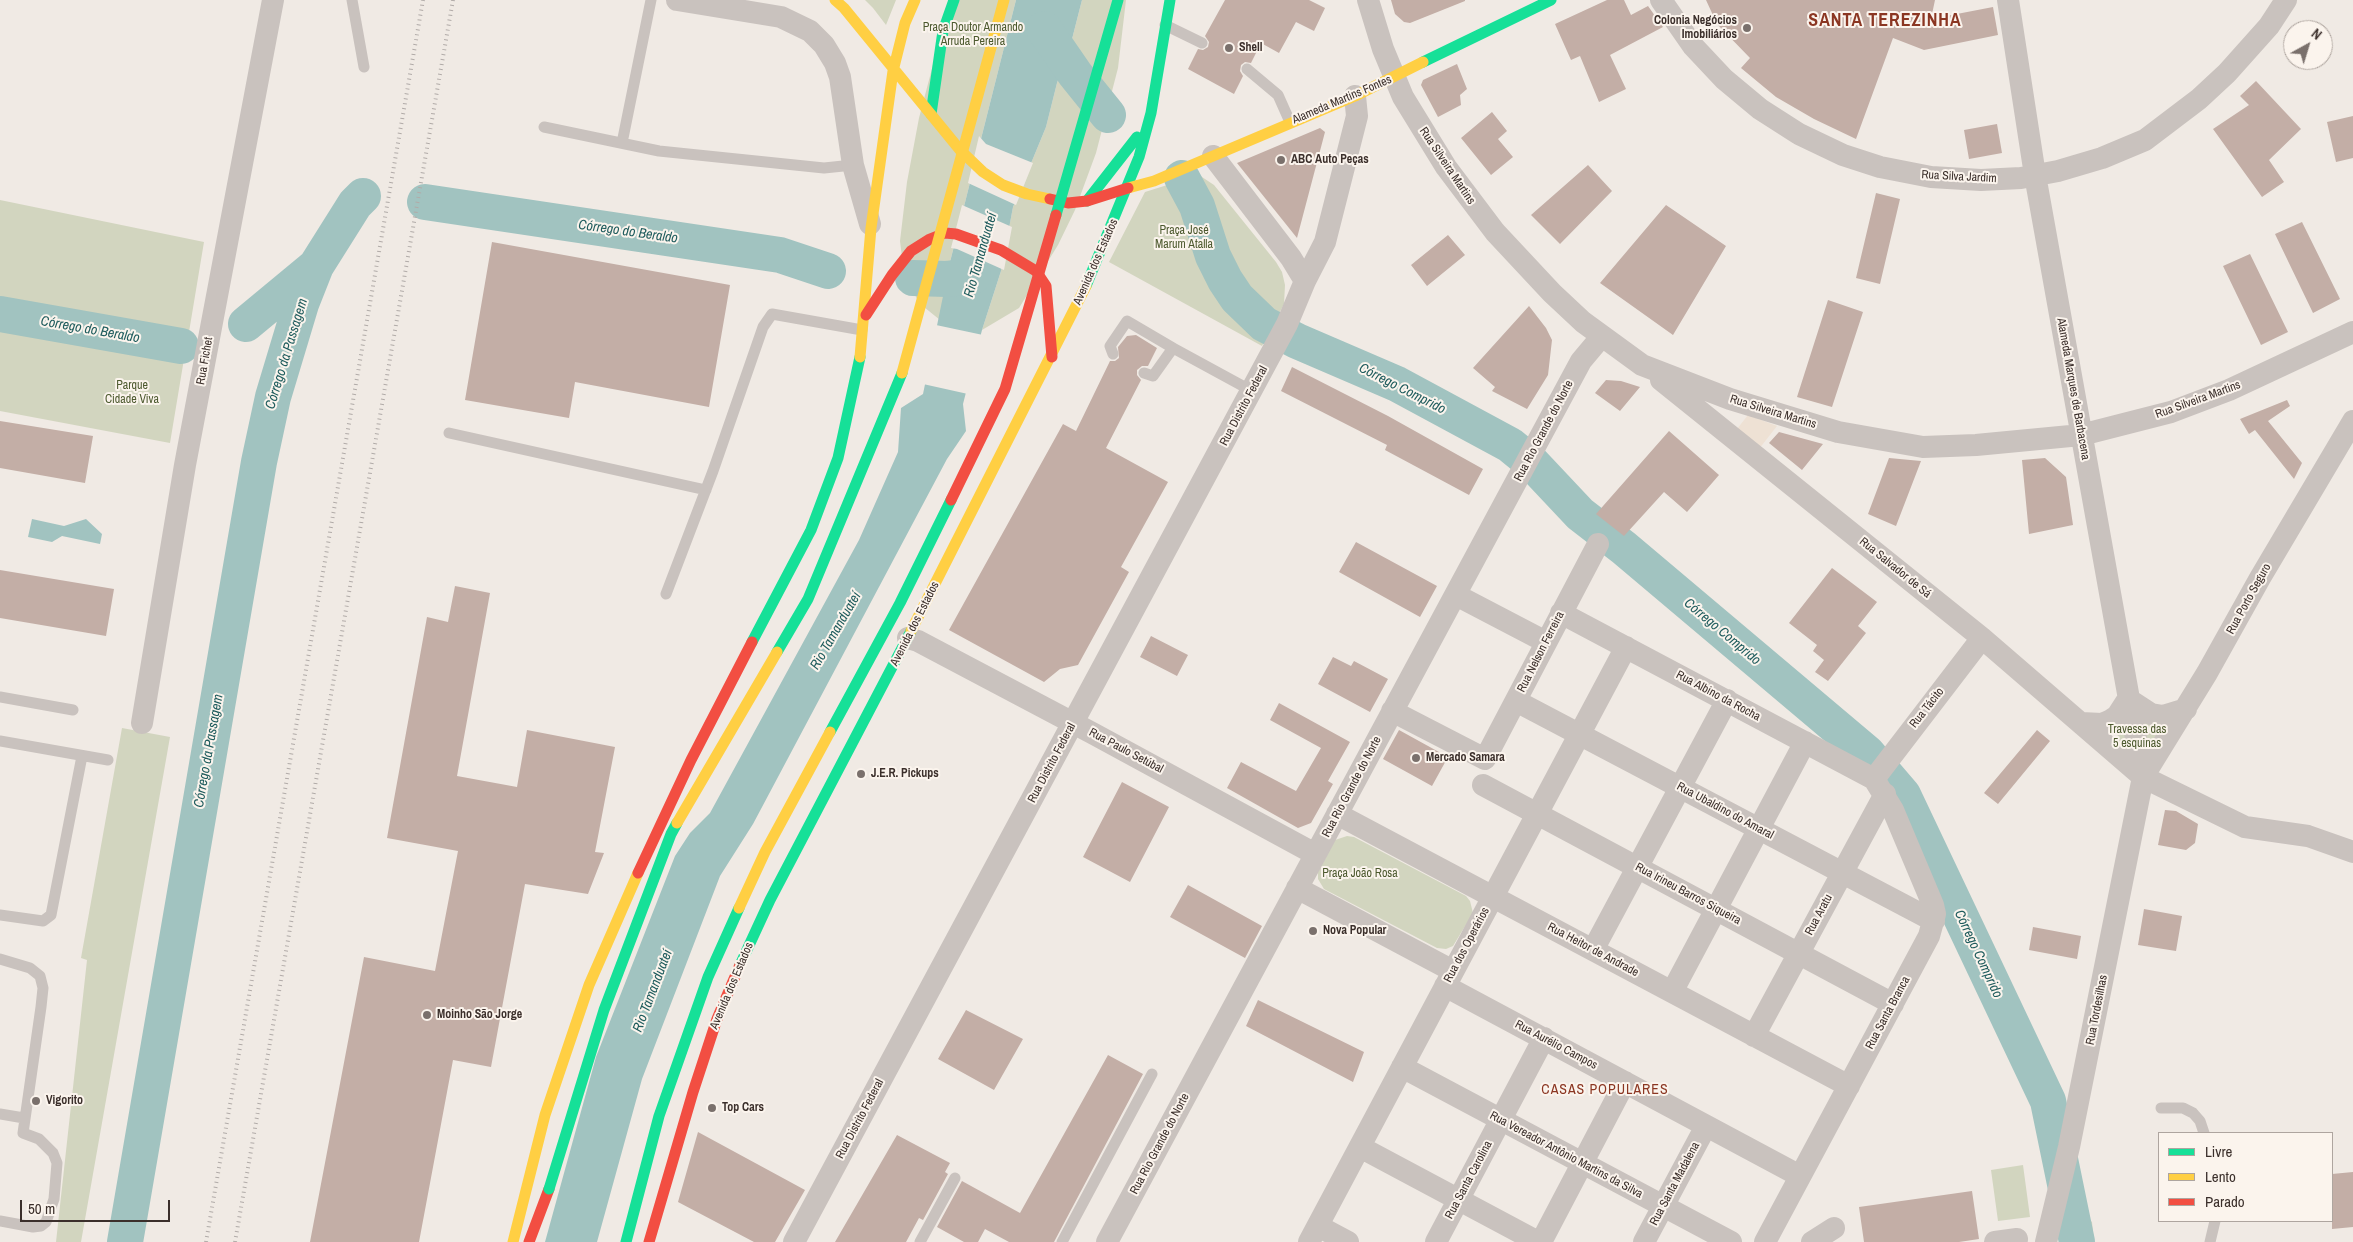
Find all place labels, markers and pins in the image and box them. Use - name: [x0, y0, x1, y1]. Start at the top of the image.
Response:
- place label: Colonia Negócios Imobiliários: [1654, 14, 1737, 42]
- marker: Colonia Negócios Imobiliários: [1741, 22, 1753, 34]
- place label: Shell: [1239, 41, 1263, 55]
- marker: Shell: [1223, 42, 1235, 54]
- place label: ABC Auto Peças: [1291, 153, 1369, 167]
- marker: ABC Auto Peças: [1275, 154, 1287, 166]
- place label: Mercado Samara: [1426, 751, 1505, 765]
- marker: Mercado Samara: [1410, 752, 1422, 764]
- place label: J.E.R. Pickups: [871, 767, 939, 781]
- marker: J.E.R. Pickups: [855, 768, 867, 780]
- place label: Nova Popular: [1323, 924, 1386, 938]
- marker: Nova Popular: [1307, 925, 1319, 937]
- place label: Moinho São Jorge: [437, 1008, 522, 1022]
- marker: Moinho São Jorge: [421, 1009, 433, 1021]
- place label: Vigorito: [46, 1094, 83, 1108]
- marker: Vigorito: [30, 1095, 42, 1107]
- place label: Top Cars: [722, 1101, 764, 1115]
- marker: Top Cars: [706, 1102, 718, 1114]

